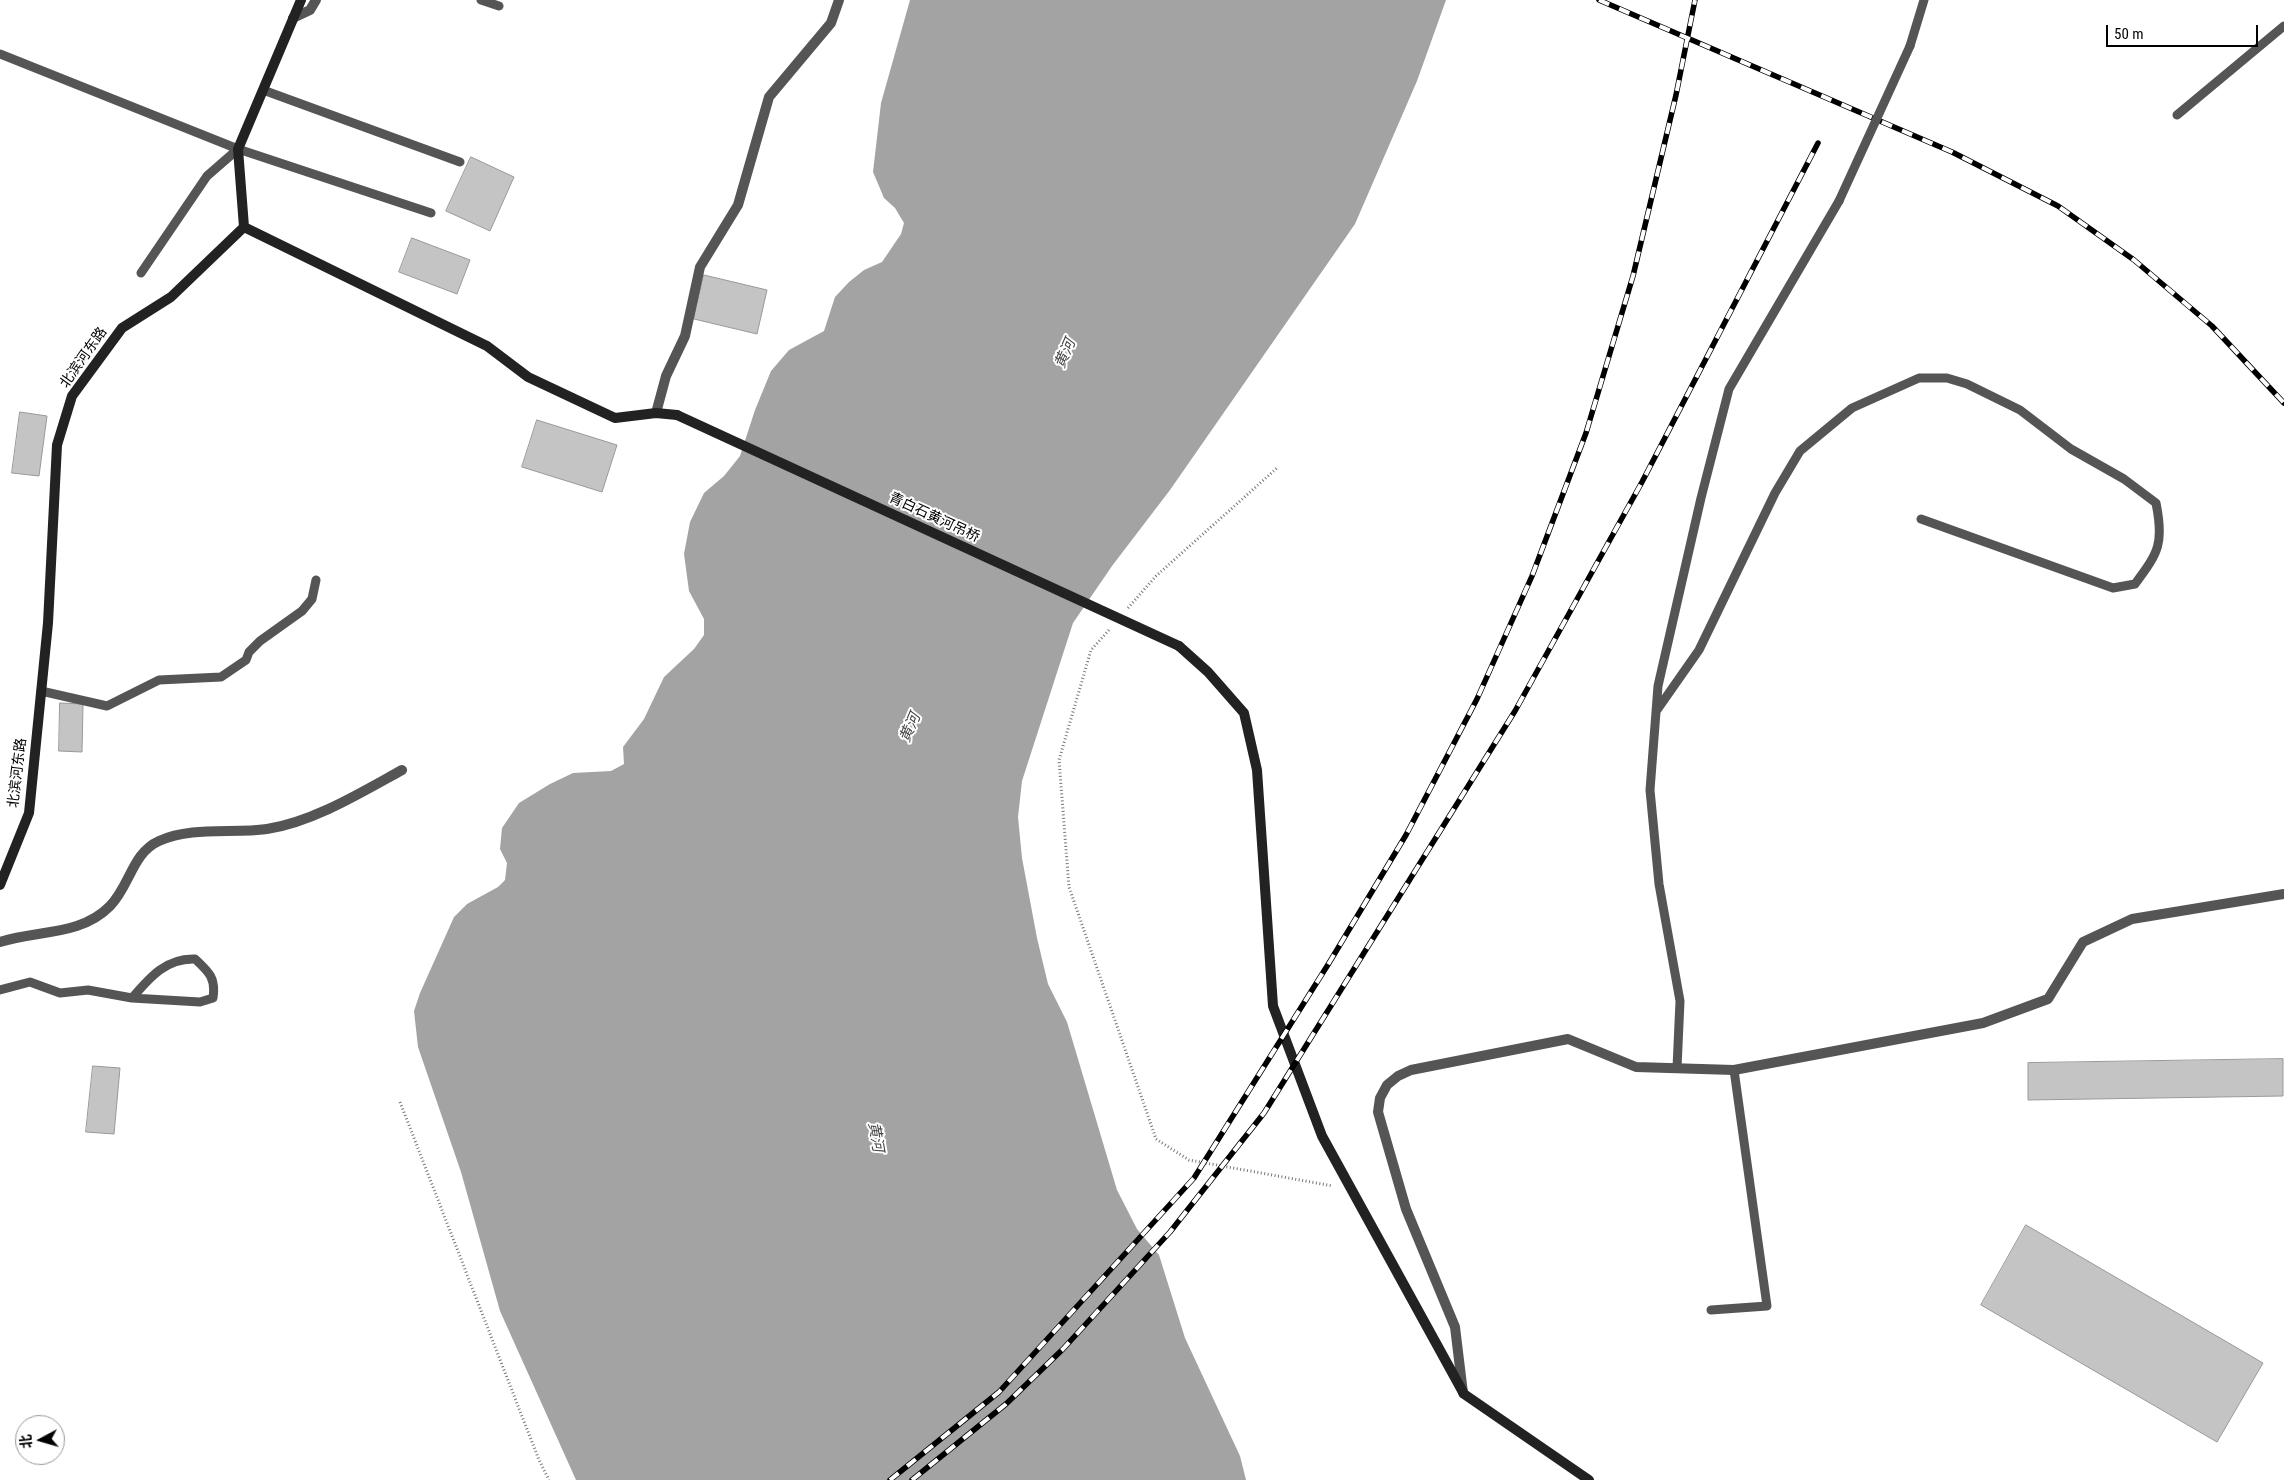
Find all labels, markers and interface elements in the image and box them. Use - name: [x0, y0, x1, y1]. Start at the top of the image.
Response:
- scale bar: [2109, 15, 2262, 47]
- text: 50 m: [2114, 25, 2144, 43]
- street label: 北滨河东路: [57, 325, 111, 391]
- water label: 黄河: [1052, 337, 1080, 371]
- street label: 青白石黄河吊桥: [886, 490, 982, 546]
- water label: 黄河: [897, 711, 925, 745]
- street label: 北滨河东路: [5, 737, 31, 809]
- water label: 黄河: [864, 1121, 886, 1153]
- north arrow: [15, 1415, 65, 1465]
- text: 北: [17, 1434, 35, 1449]

